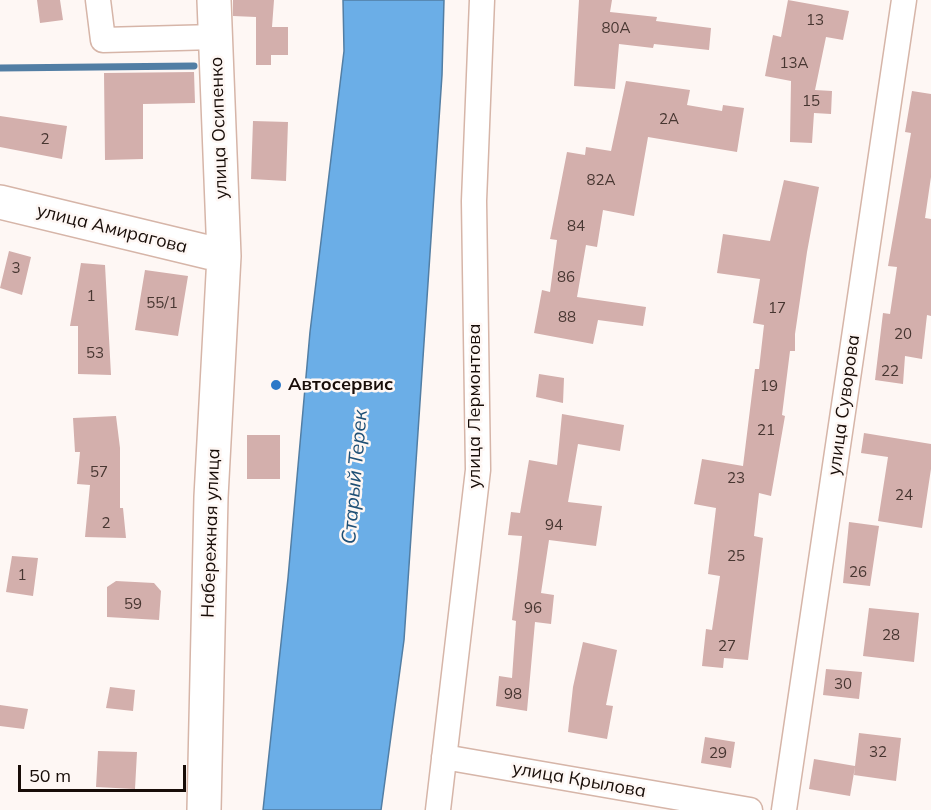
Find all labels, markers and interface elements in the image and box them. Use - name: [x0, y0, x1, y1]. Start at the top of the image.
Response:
- house number: 13: [806, 11, 824, 29]
- house number: 80А: [601, 19, 631, 37]
- house number: 13А: [779, 54, 809, 72]
- street label: улица Осипенко: [206, 56, 232, 200]
- house number: 15: [802, 92, 820, 110]
- house number: 2А: [659, 110, 679, 128]
- house number: 2: [41, 130, 49, 148]
- house number: 82А: [586, 171, 616, 189]
- street label: улица Амирагова: [34, 200, 190, 258]
- house number: 84: [567, 217, 585, 235]
- house number: 3: [12, 259, 20, 277]
- house number: 86: [557, 268, 575, 286]
- house number: 1: [87, 287, 95, 305]
- house number: 55/1: [146, 294, 178, 312]
- house number: 17: [768, 299, 786, 317]
- house number: 88: [558, 308, 576, 326]
- street label: улица Лермонтова: [464, 324, 486, 488]
- house number: 20: [894, 325, 912, 343]
- street label: улица Суворова: [823, 333, 865, 477]
- house number: 53: [86, 344, 104, 362]
- house number: 22: [881, 362, 899, 380]
- place label: Автосервис: [288, 374, 393, 396]
- house number: 19: [760, 377, 778, 395]
- marker: Автосервис: [269, 378, 283, 392]
- water label: Старый Терек: [337, 409, 373, 545]
- house number: 21: [757, 421, 775, 439]
- street label: Набережная улица: [197, 448, 225, 618]
- house number: 57: [90, 463, 108, 481]
- house number: 23: [727, 469, 745, 487]
- house number: 24: [895, 486, 913, 504]
- house number: 2: [102, 514, 110, 532]
- house number: 94: [545, 516, 563, 534]
- house number: 25: [727, 547, 745, 565]
- house number: 26: [849, 563, 867, 581]
- house number: 1: [18, 566, 26, 584]
- house number: 59: [124, 595, 142, 613]
- house number: 96: [524, 599, 542, 617]
- house number: 28: [882, 626, 900, 644]
- house number: 27: [718, 637, 736, 655]
- house number: 30: [834, 675, 852, 693]
- house number: 98: [504, 685, 522, 703]
- house number: 32: [869, 743, 887, 761]
- house number: 29: [709, 744, 727, 762]
- scale bar: [21, 753, 189, 791]
- street label: улица Крылова: [510, 758, 648, 802]
- text: 50 m: [29, 764, 71, 787]

